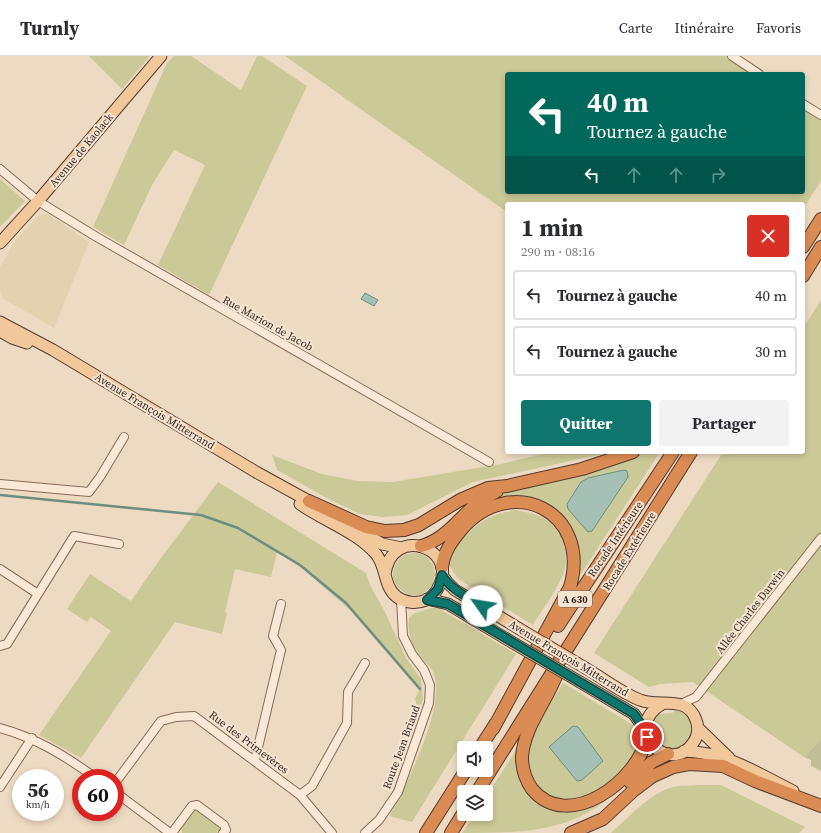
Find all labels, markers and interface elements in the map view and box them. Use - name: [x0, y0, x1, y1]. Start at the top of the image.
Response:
- text: Turnly: [20, 15, 79, 41]
- text: Carte: [619, 18, 653, 38]
- text: Itinéraire: [675, 18, 734, 38]
- text: Favoris: [756, 18, 801, 38]
- text: 40 m: [587, 83, 649, 121]
- icon: left: [521, 88, 573, 140]
- street label: Avenue de Kaolack: [46, 110, 117, 190]
- text: Tournez à gauche: [587, 119, 727, 144]
- icon: left: [581, 164, 603, 186]
- icon: ahead: [623, 164, 645, 186]
- icon: ahead: [665, 164, 687, 186]
- icon: right: [707, 164, 729, 186]
- text: 1 min: [521, 211, 583, 244]
- button: close: [747, 215, 789, 257]
- text: 290 m · 08:16: [521, 243, 595, 260]
- icon: left: [523, 284, 545, 306]
- text: Tournez à gauche: [557, 285, 677, 306]
- text: 40 m: [755, 285, 787, 306]
- street label: Rue Marion de Jacob: [220, 292, 316, 355]
- icon: left: [523, 340, 545, 362]
- text: Tournez à gauche: [557, 341, 677, 362]
- text: 30 m: [755, 341, 787, 362]
- street label: Avenue François Mitterrand: [92, 370, 218, 454]
- button: Quitter: [521, 400, 651, 446]
- button: Partager: [659, 400, 789, 446]
- street label: Rocade Intérieure: [584, 498, 647, 580]
- street label: Rocade Extérieure: [599, 509, 660, 593]
- street label: Allée Charles Darwin: [712, 565, 789, 657]
- position arrow: [461, 585, 503, 627]
- road number: A 630: [558, 591, 592, 607]
- street label: Avenue François Mitterrand: [506, 617, 632, 701]
- street label: Route Jean Briaud: [379, 702, 424, 791]
- street label: Rue des Primevères: [206, 707, 292, 777]
- pin: [630, 720, 664, 754]
- icon: arrive: [636, 726, 658, 748]
- map controls: [457, 741, 493, 821]
- button: sound: [457, 741, 493, 777]
- speed limit sign: 60: [72, 769, 124, 821]
- text: 56: [27, 776, 49, 804]
- button: layers: [457, 785, 493, 821]
- text: km/h: [26, 798, 50, 811]

